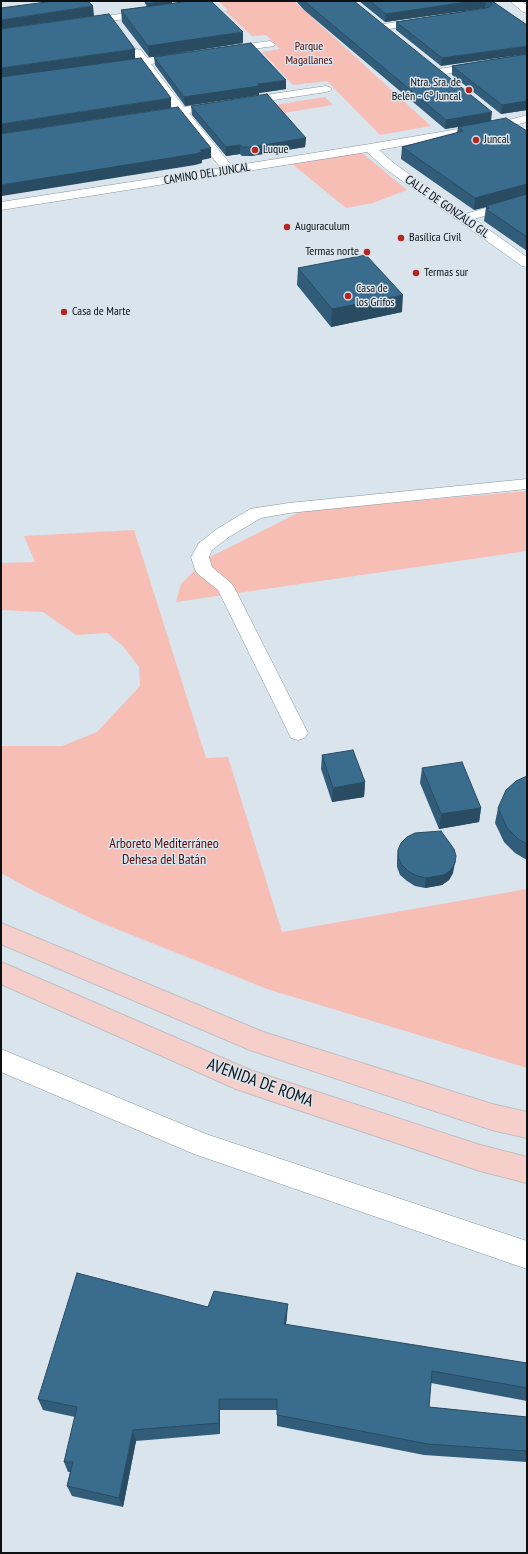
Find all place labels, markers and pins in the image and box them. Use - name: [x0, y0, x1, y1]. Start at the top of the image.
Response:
- place label: Ntra. Sra. de Belén - Cº Juncal: [392, 76, 461, 104]
- marker: Ntra. Sra. de Belén - Cº Juncal: [464, 85, 474, 95]
- place label: Juncal: [484, 133, 509, 147]
- marker: Juncal: [471, 135, 481, 145]
- place label: Luque: [263, 143, 288, 157]
- marker: Luque: [250, 145, 260, 155]
- place label: Auguraculum: [295, 220, 350, 234]
- marker: Auguraculum: [282, 222, 292, 232]
- place label: Basílica Civil: [409, 231, 461, 245]
- marker: Basílica Civil: [396, 233, 406, 243]
- place label: Termas norte: [305, 245, 359, 259]
- marker: Termas norte: [362, 247, 372, 257]
- place label: Termas sur: [424, 266, 468, 280]
- marker: Termas sur: [411, 268, 421, 278]
- place label: Casa de los Grifos: [356, 282, 395, 310]
- marker: Casa de los Grifos: [343, 291, 353, 301]
- place label: Casa de Marte: [72, 305, 130, 319]
- marker: Casa de Marte: [59, 307, 69, 317]

